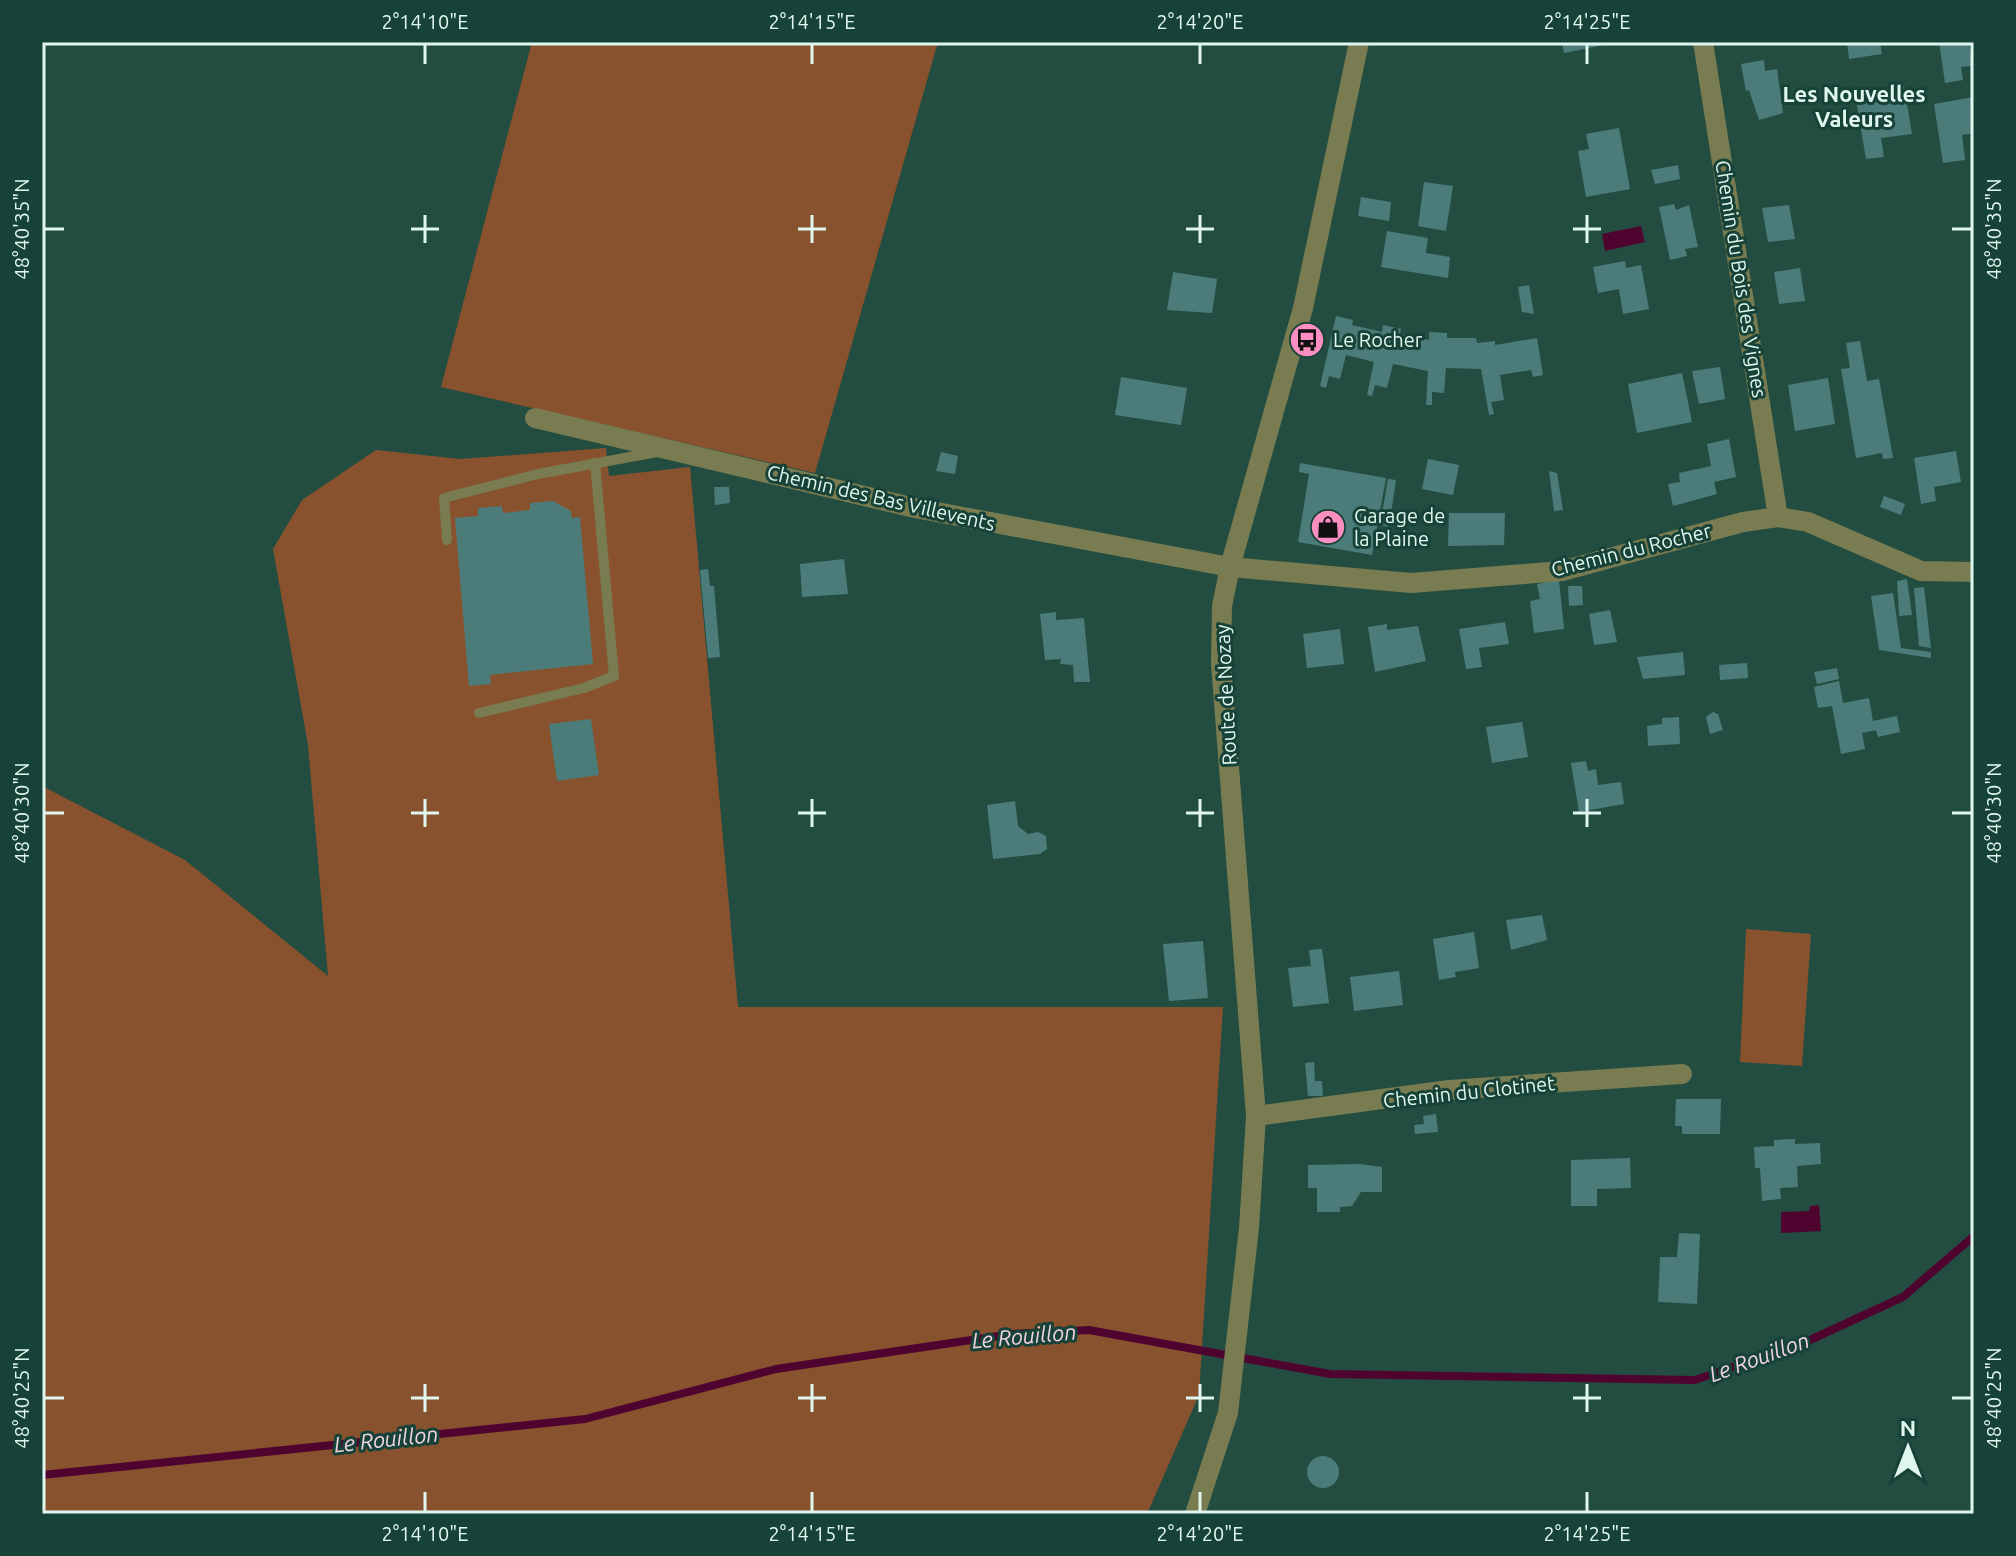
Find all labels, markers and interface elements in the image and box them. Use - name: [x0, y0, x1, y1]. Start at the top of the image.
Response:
- text: 2°14'10"E: [382, 10, 468, 33]
- text: 2°14'15"E: [769, 10, 855, 33]
- text: 2°14'20"E: [1157, 10, 1243, 33]
- text: 2°14'25"E: [1544, 10, 1630, 33]
- district label: Les Nouvelles Valeurs: [1782, 81, 1926, 131]
- street label: Chemin du Bois des Vignes: [1711, 159, 1772, 399]
- text: 48°40'35"N: [10, 178, 33, 280]
- text: 48°40'35"N: [1982, 178, 2005, 280]
- bus stop icon: Le Rocher: [1288, 321, 1326, 359]
- place label: Le Rocher: [1333, 328, 1423, 351]
- street label: Chemin des Bas Villevents: [765, 460, 997, 535]
- place label: Garage de la Plaine: [1354, 504, 1445, 550]
- shop icon: Garage de la Plaine: [1309, 508, 1347, 546]
- street label: Chemin du Rocher: [1549, 518, 1714, 581]
- street label: Route de Nozay: [1210, 624, 1241, 766]
- text: 48°40'30"N: [10, 762, 33, 864]
- text: 48°40'30"N: [1982, 762, 2005, 864]
- street label: Chemin du Clotinet: [1382, 1071, 1556, 1112]
- water label: Le Rouillon: [971, 1318, 1077, 1353]
- water label: Le Rouillon: [1705, 1327, 1812, 1386]
- text: 48°40'25"N: [10, 1347, 33, 1449]
- text: 48°40'25"N: [1982, 1347, 2005, 1449]
- north arrow: [1868, 1408, 1948, 1488]
- text: N: [1900, 1415, 1916, 1440]
- water label: Le Rouillon: [332, 1421, 439, 1456]
- text: 2°14'10"E: [382, 1522, 468, 1545]
- text: 2°14'15"E: [769, 1522, 855, 1545]
- text: 2°14'20"E: [1157, 1522, 1243, 1545]
- text: 2°14'25"E: [1544, 1522, 1630, 1545]

